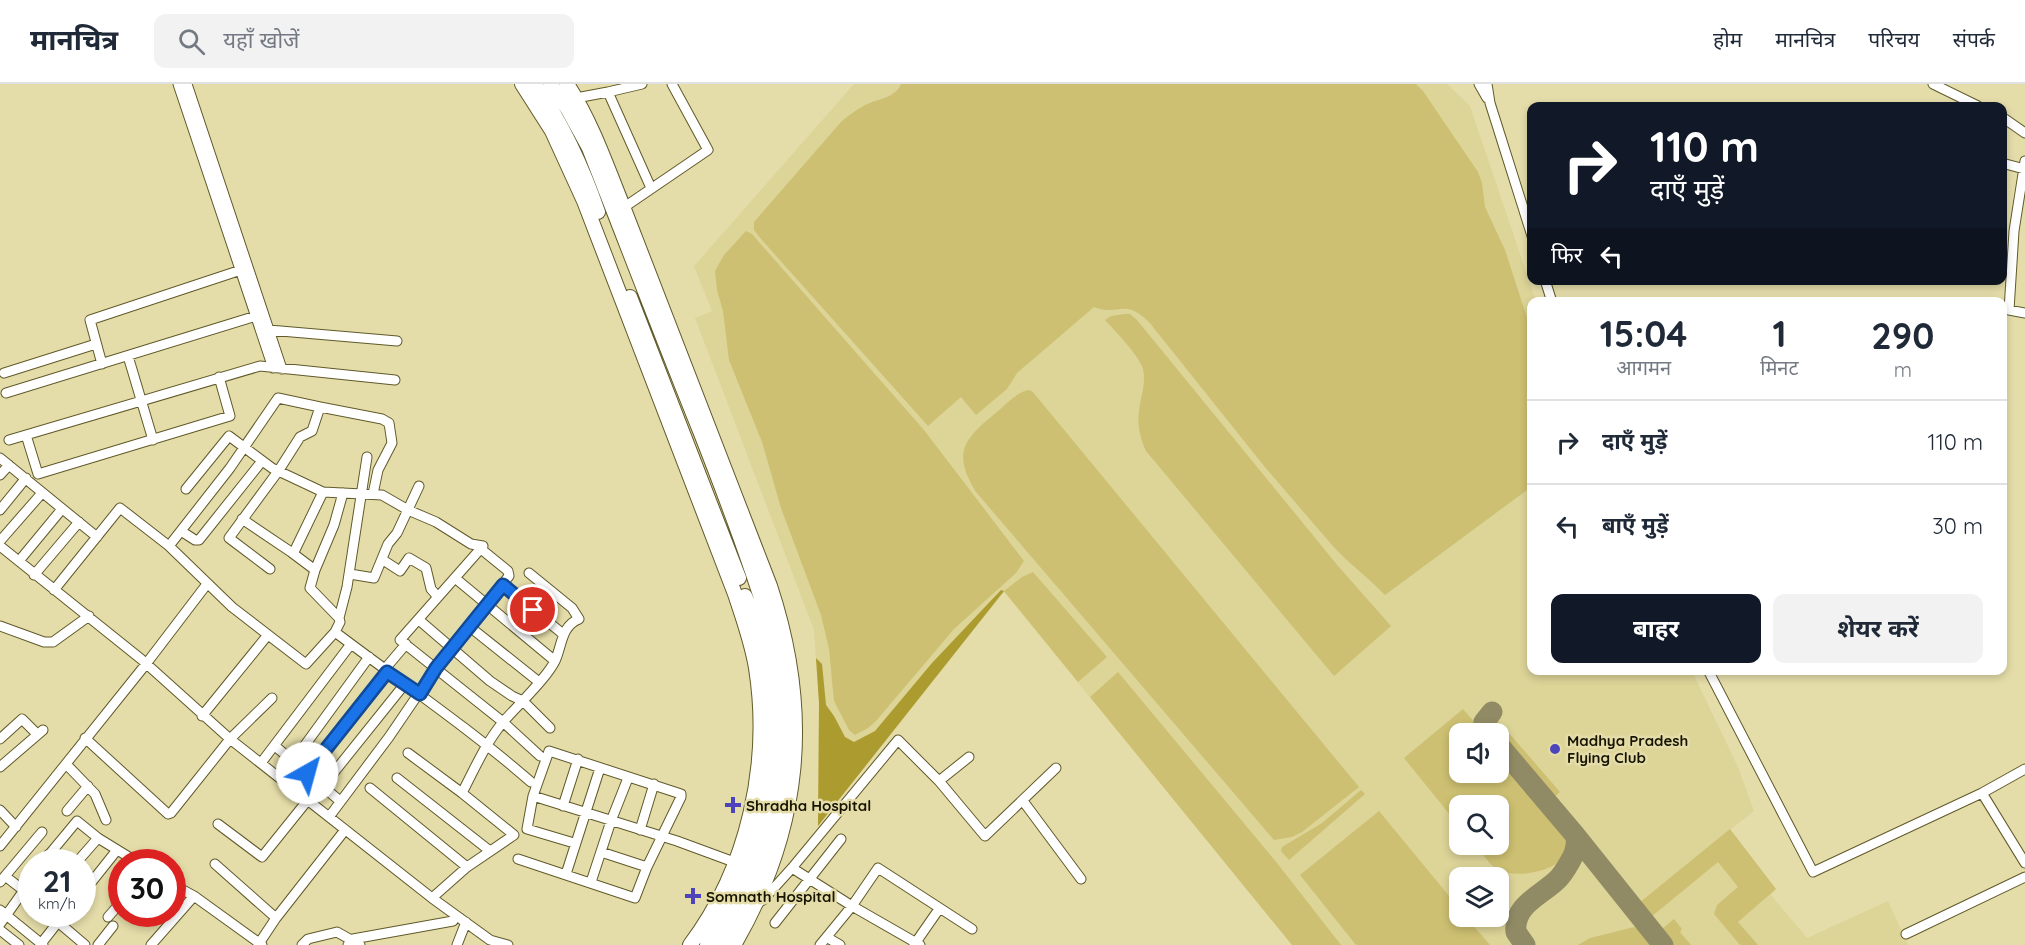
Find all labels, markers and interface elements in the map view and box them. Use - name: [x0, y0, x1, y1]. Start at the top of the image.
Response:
- search box: [154, 14, 574, 68]
- text: मानचित्र: [30, 22, 118, 57]
- icon: search: [175, 25, 208, 58]
- text: यहाँ खोजें: [223, 26, 299, 54]
- text: होम: [1713, 26, 1742, 52]
- text: मानचित्र: [1775, 26, 1835, 52]
- text: परिचय: [1868, 26, 1920, 52]
- text: संपर्क: [1953, 26, 1995, 52]
- text: 110 m: [1650, 120, 1759, 173]
- icon: right: [1551, 126, 1629, 204]
- text: दाएँ मुड़ें: [1650, 172, 1724, 206]
- icon: left: [1595, 240, 1628, 273]
- text: फिर: [1551, 241, 1583, 269]
- text: 15:04: [1600, 311, 1688, 356]
- text: 1: [1772, 311, 1786, 356]
- text: 290: [1871, 313, 1934, 358]
- text: आगमन: [1616, 355, 1671, 380]
- text: मिनट: [1760, 355, 1799, 380]
- text: m: [1894, 357, 1912, 382]
- icon: right: [1551, 426, 1584, 459]
- text: दाएँ मुड़ें: [1602, 427, 1667, 455]
- text: 110 m: [1928, 428, 1983, 456]
- icon: left: [1551, 510, 1584, 543]
- text: बाएँ मुड़ें: [1602, 511, 1668, 539]
- text: 30 m: [1932, 512, 1983, 540]
- pin: [507, 584, 558, 635]
- icon: arrive: [516, 593, 549, 626]
- button: बाहर: [1551, 594, 1761, 663]
- button: शेयर करें: [1773, 594, 1983, 663]
- map controls: [1449, 723, 1509, 927]
- button: sound: [1449, 723, 1509, 783]
- place label: Madhya Pradesh Flying Club: [1567, 731, 1688, 767]
- position arrow: [275, 741, 339, 805]
- marker: Madhya Pradesh Flying Club: [1548, 742, 1562, 756]
- button: search: [1449, 795, 1509, 855]
- marker: Shradha Hospital: [724, 796, 742, 814]
- place label: Shradha Hospital: [746, 796, 871, 815]
- speed limit sign: 30: [108, 849, 186, 927]
- text: 21: [43, 862, 71, 900]
- button: layers: [1449, 867, 1509, 927]
- marker: Somnath Hospital: [684, 887, 702, 905]
- place label: Somnath Hospital: [706, 887, 836, 906]
- text: km/h: [38, 894, 76, 913]

